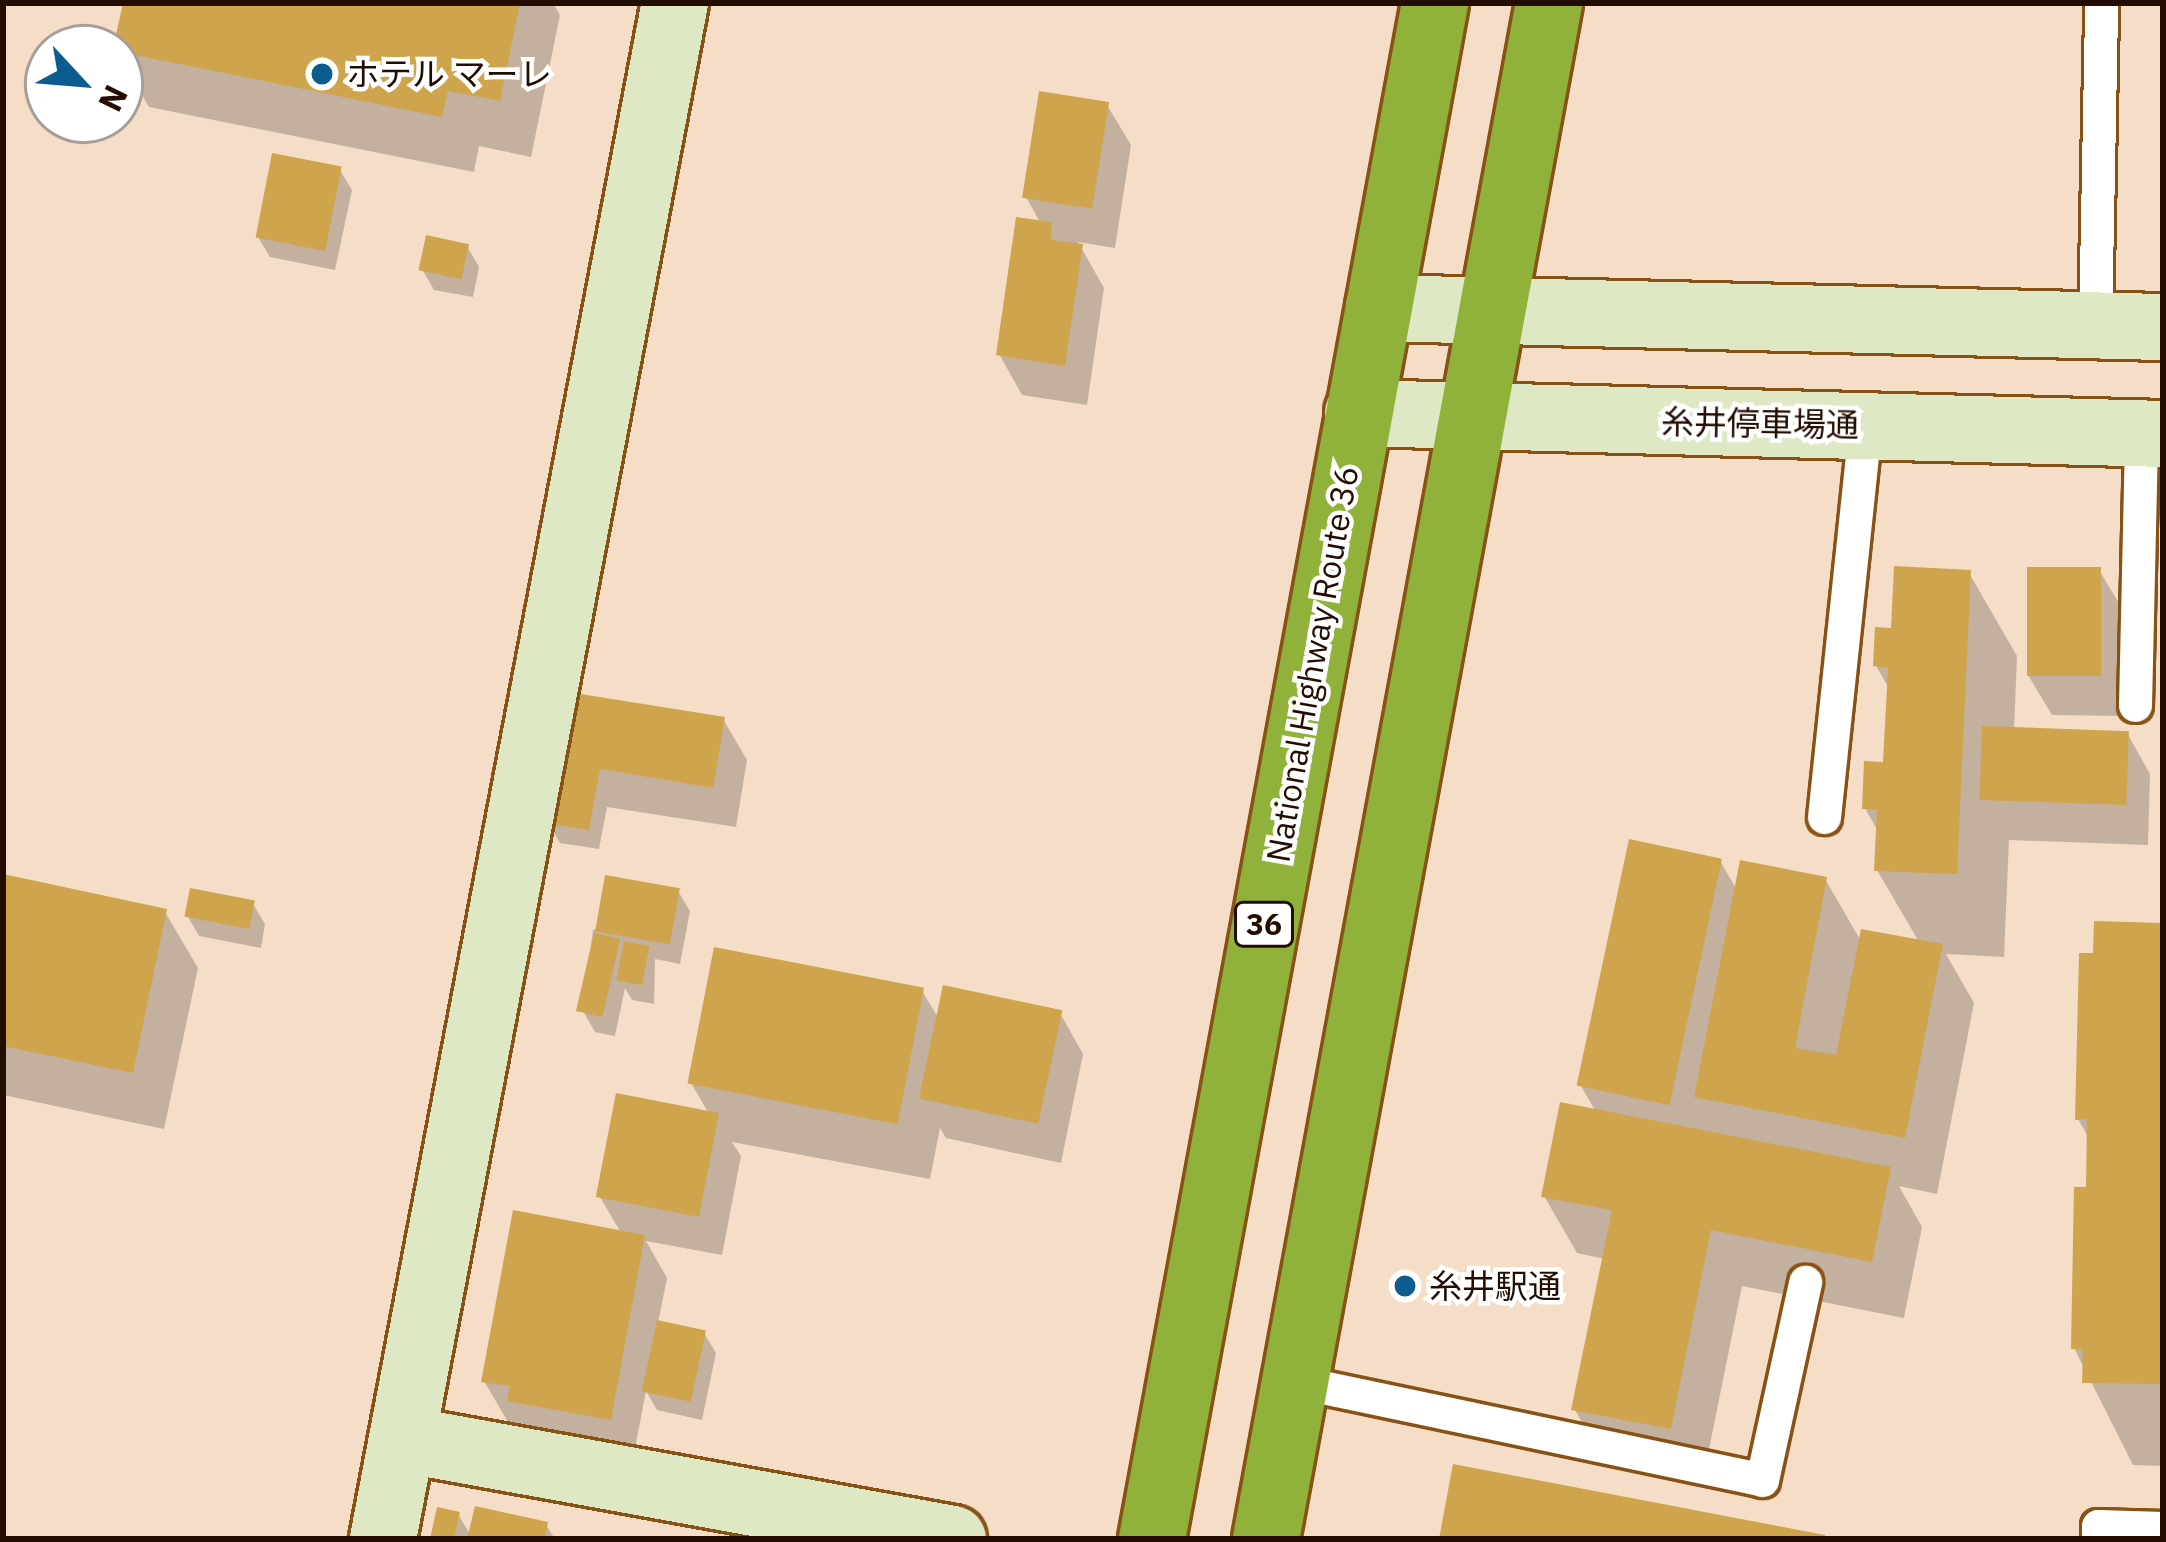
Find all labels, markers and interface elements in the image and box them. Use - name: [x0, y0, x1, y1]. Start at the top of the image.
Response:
- north arrow: [24, 24, 144, 144]
- place label: ホテル マーレ: [346, 54, 552, 94]
- marker: ホテル マーレ: [309, 61, 335, 87]
- text: N: [90, 79, 139, 119]
- street label: 糸井停車場通: [1661, 401, 1859, 445]
- street label: National Highway Route 36: [1258, 463, 1366, 865]
- road number: 36: [1234, 900, 1294, 948]
- place label: 糸井駅通: [1429, 1266, 1561, 1306]
- marker: 糸井駅通: [1392, 1273, 1418, 1299]

